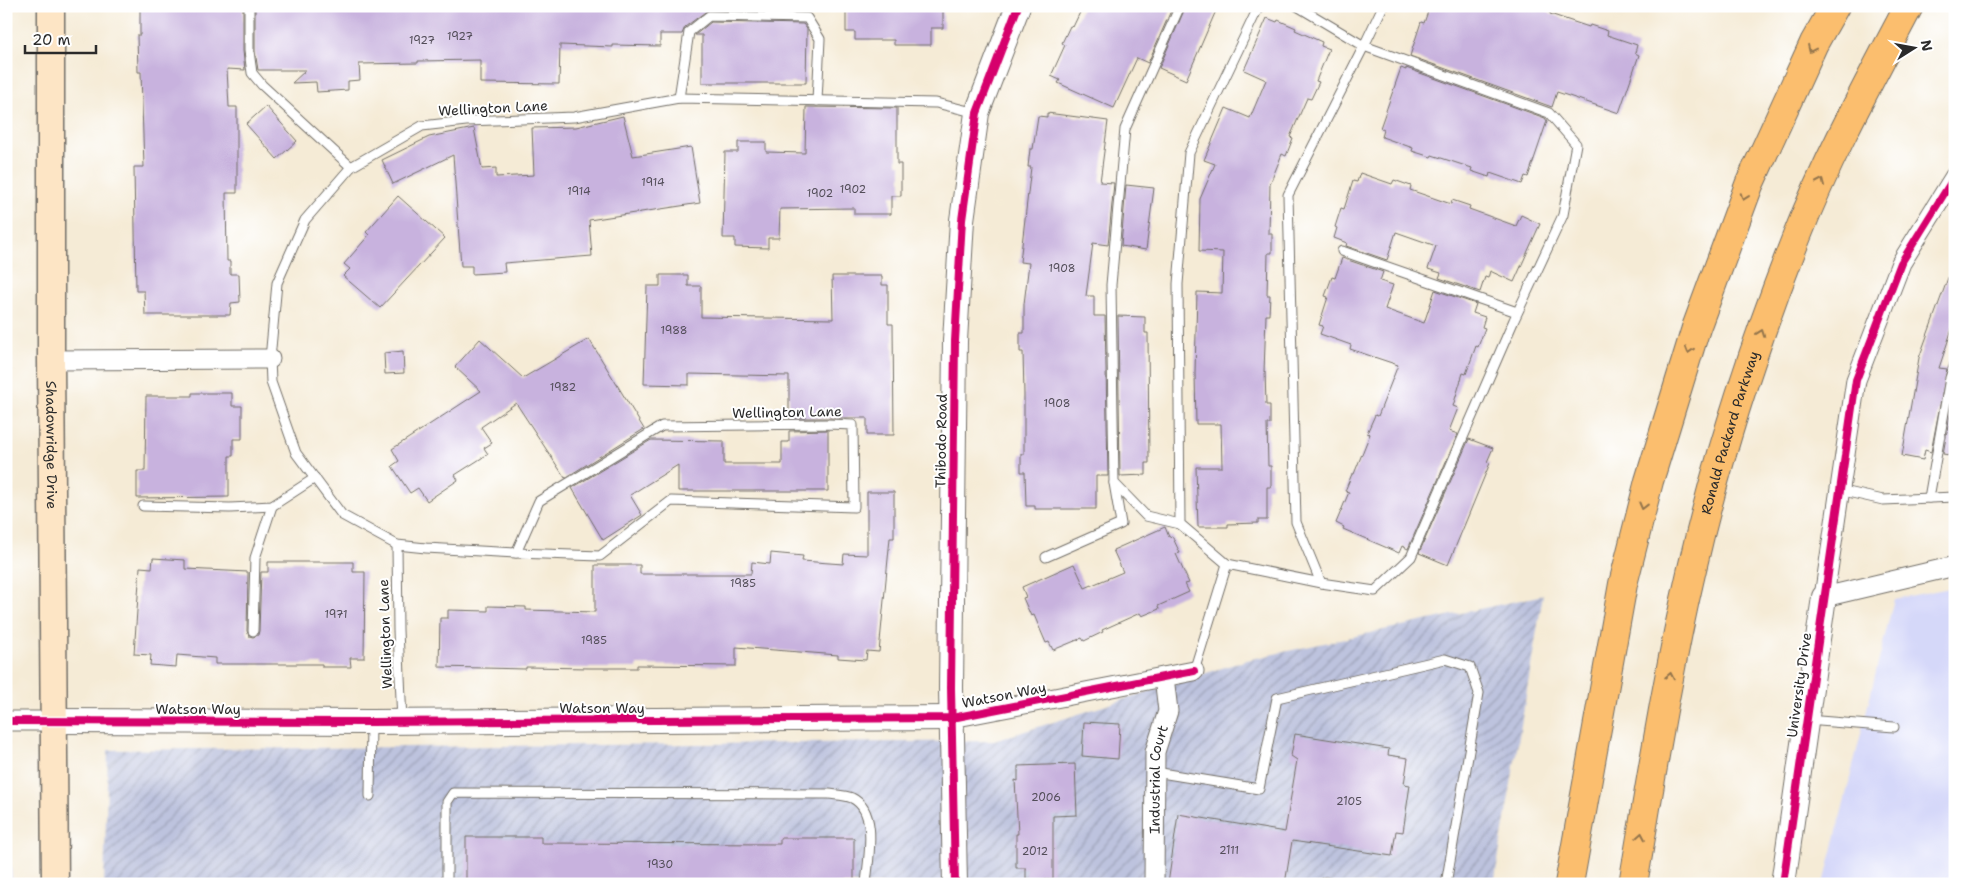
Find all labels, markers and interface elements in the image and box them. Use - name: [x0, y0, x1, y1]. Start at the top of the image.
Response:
- scale bar: [25, 22, 96, 54]
- north arrow: [1888, 22, 1938, 72]
- house number: 1927: [447, 29, 473, 44]
- text: 20 m: [32, 30, 71, 50]
- house number: 1927: [409, 33, 435, 48]
- text: N: [1917, 38, 1937, 53]
- one-way arrow: [1807, 44, 1817, 53]
- street label: Wellington Lane: [438, 96, 548, 120]
- house number: 1914: [641, 175, 665, 190]
- one-way arrow: [1814, 178, 1825, 187]
- house number: 1902: [840, 182, 866, 197]
- house number: 1914: [567, 184, 591, 199]
- house number: 1902: [807, 186, 833, 201]
- one-way arrow: [1740, 192, 1750, 201]
- house number: 1908: [1049, 261, 1075, 276]
- house number: 1988: [661, 323, 687, 338]
- one-way arrow: [1755, 329, 1765, 338]
- one-way arrow: [1685, 345, 1695, 354]
- street label: Ronald Packard Parkway: [1697, 349, 1763, 516]
- house number: 1982: [550, 380, 576, 395]
- street label: Shadowridge Drive: [42, 381, 61, 509]
- street label: Thibodo Road: [931, 394, 951, 488]
- house number: 1908: [1044, 396, 1070, 411]
- street label: Wellington Lane: [732, 402, 842, 422]
- one-way arrow: [1638, 501, 1649, 510]
- house number: 1985: [730, 576, 756, 591]
- street label: Wellington Lane: [374, 579, 396, 689]
- house number: 1971: [325, 607, 347, 622]
- street label: University Drive: [1783, 631, 1815, 739]
- house number: 1985: [581, 633, 607, 648]
- one-way arrow: [1664, 671, 1675, 680]
- street label: Watson Way: [960, 678, 1048, 712]
- street label: Watson Way: [559, 699, 645, 717]
- street label: Watson Way: [155, 700, 241, 718]
- street label: Industrial Court: [1145, 723, 1172, 834]
- house number: 2006: [1031, 790, 1061, 805]
- house number: 2105: [1336, 794, 1362, 809]
- one-way arrow: [1636, 831, 1646, 840]
- house number: 2111: [1219, 843, 1239, 858]
- house number: 2012: [1022, 844, 1048, 859]
- house number: 1930: [647, 857, 673, 872]

